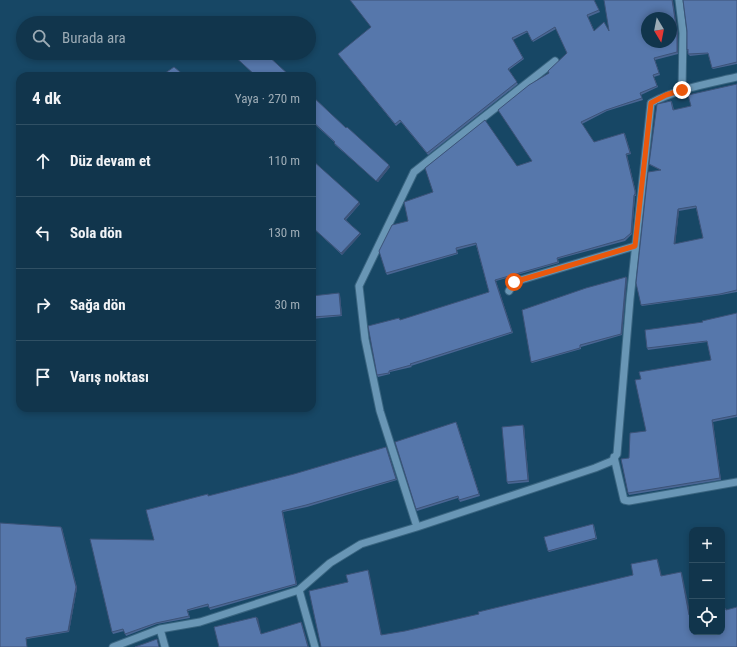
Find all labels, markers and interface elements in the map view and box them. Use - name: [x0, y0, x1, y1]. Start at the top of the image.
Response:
- north arrow: [641, 12, 677, 48]
- search box: [16, 16, 316, 60]
- icon: search: [30, 27, 52, 49]
- text: Burada ara: [62, 29, 126, 47]
- route end: [673, 81, 691, 99]
- text: 4 dk: [32, 88, 61, 108]
- text: Yaya · 270 m: [235, 91, 300, 106]
- icon: ahead: [32, 150, 54, 172]
- text: Düz devam et: [70, 152, 151, 170]
- text: 110 m: [268, 153, 300, 168]
- icon: left: [32, 222, 54, 244]
- text: Sola dön: [70, 224, 122, 242]
- text: 130 m: [268, 225, 300, 240]
- route start: [505, 273, 523, 291]
- icon: right: [32, 294, 54, 316]
- text: Sağa dön: [70, 296, 126, 314]
- text: 30 m: [274, 297, 300, 312]
- icon: arrive: [32, 366, 54, 388]
- text: Varış noktası: [70, 368, 149, 386]
- map controls: [689, 527, 725, 635]
- button: +: [689, 527, 725, 563]
- button: −: [689, 563, 725, 599]
- button: locate: [689, 599, 725, 635]

